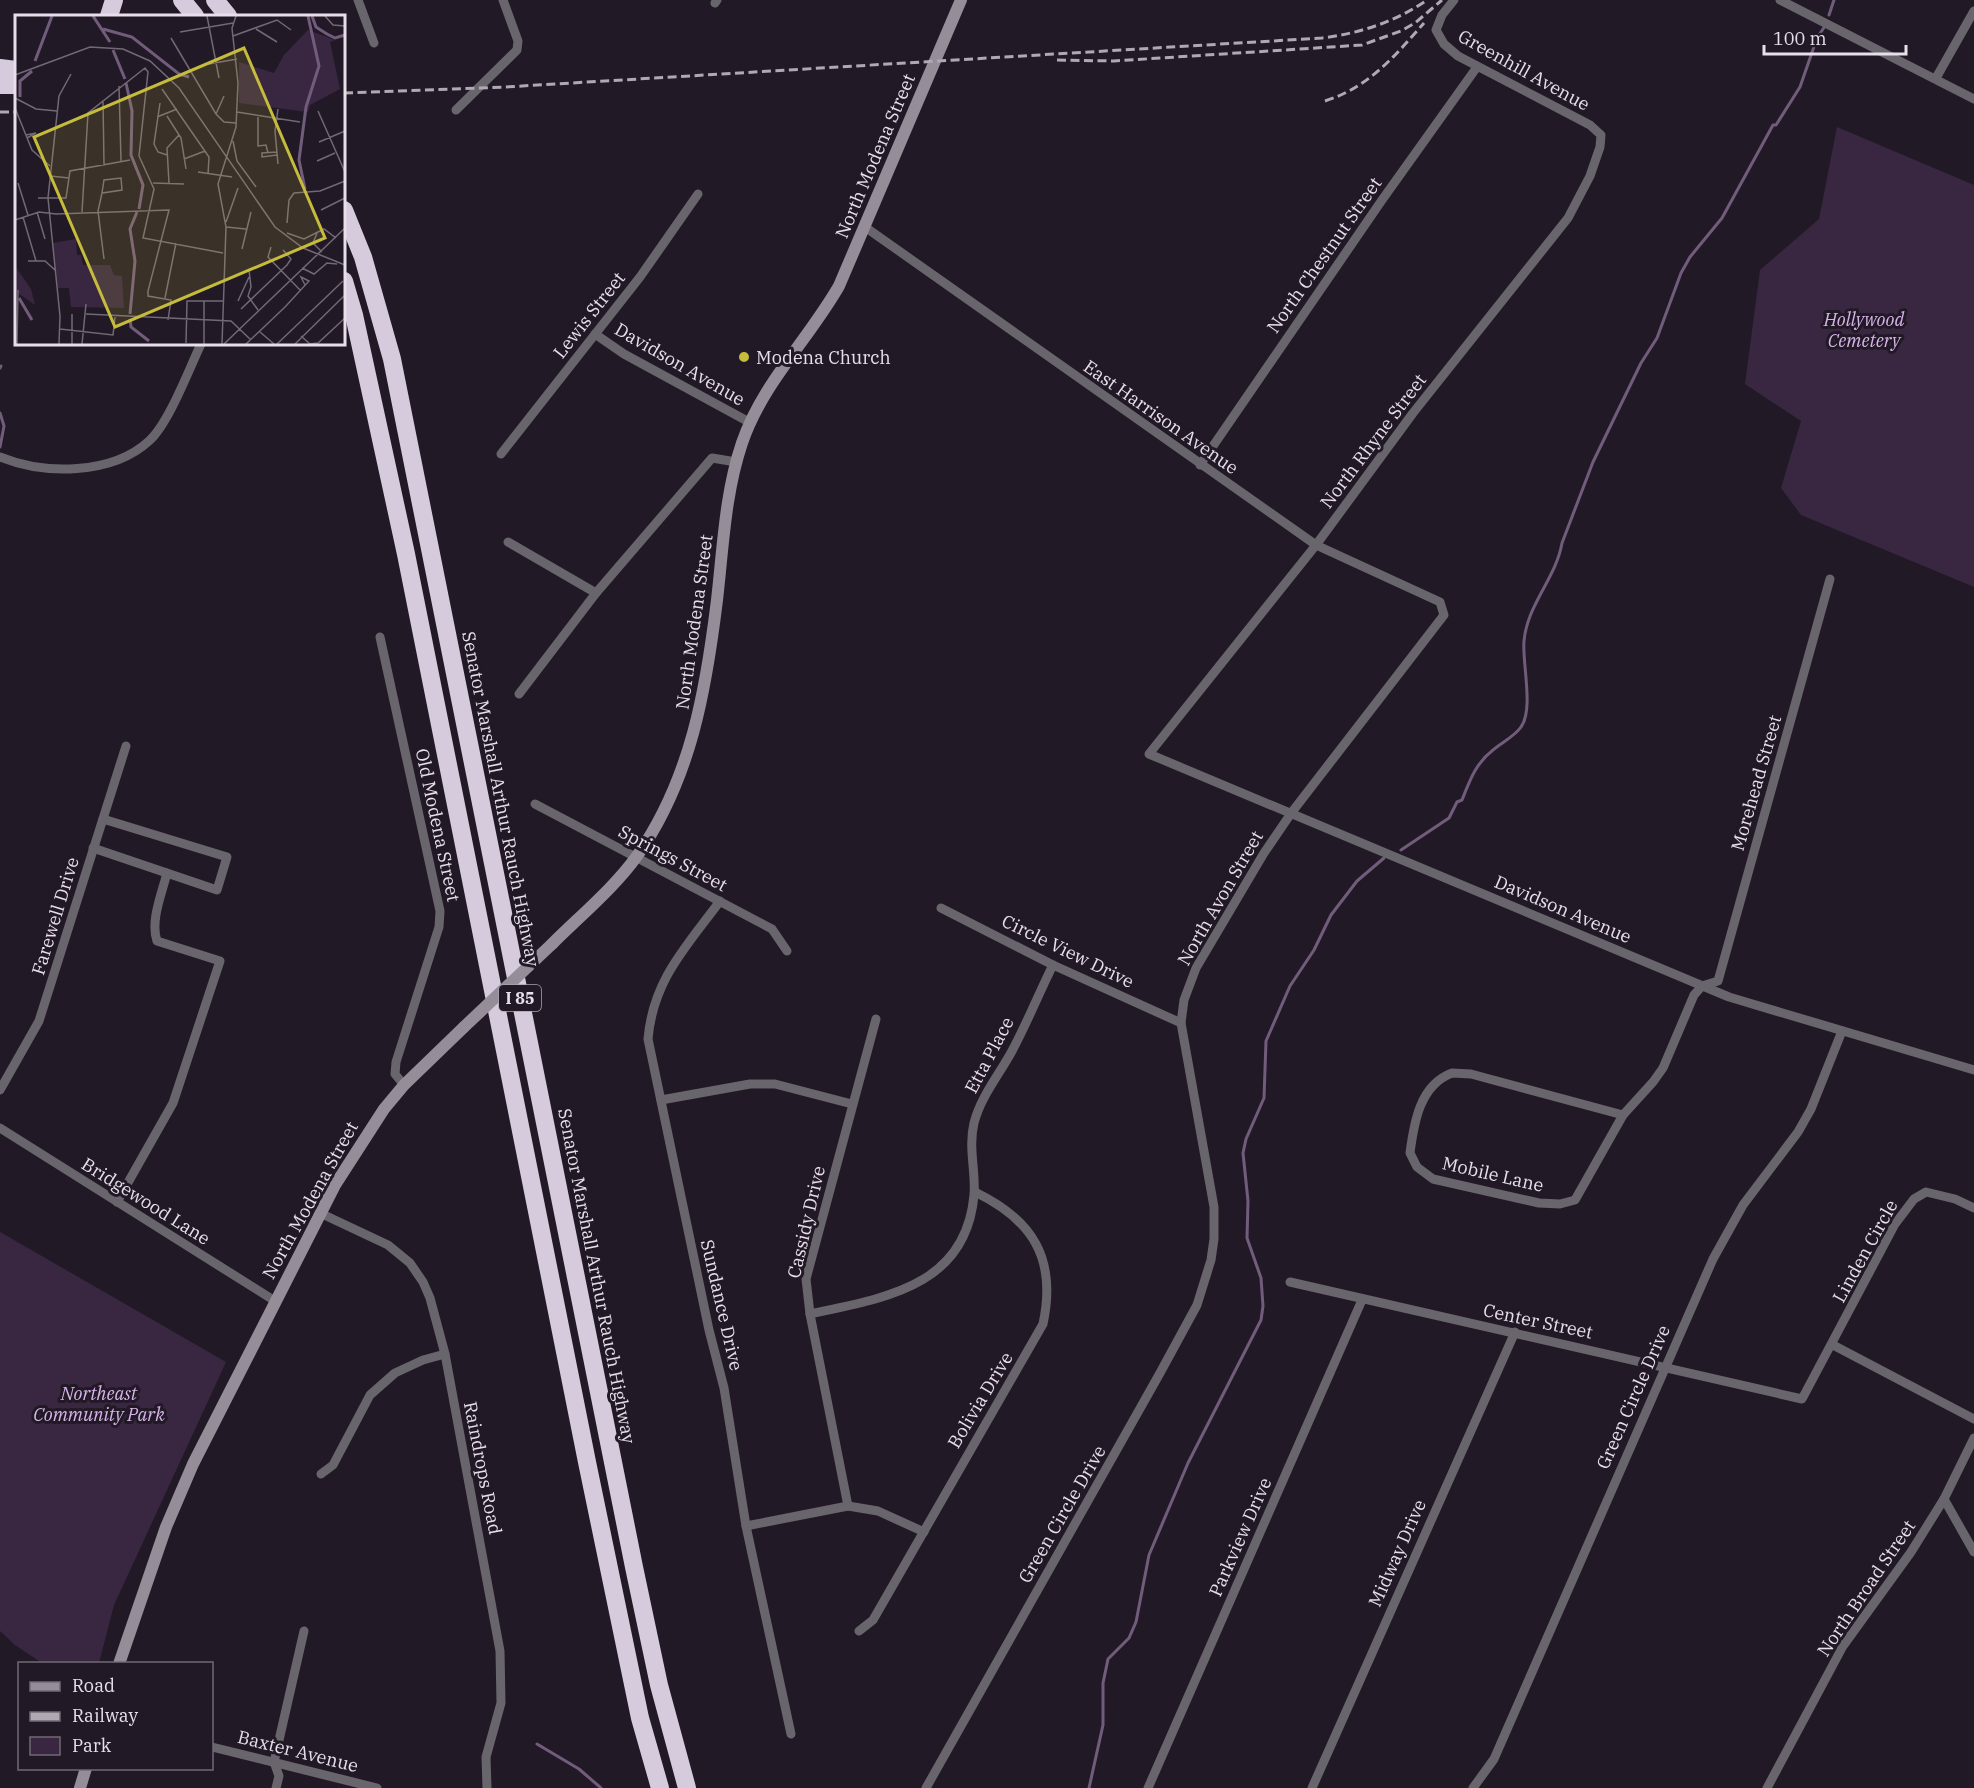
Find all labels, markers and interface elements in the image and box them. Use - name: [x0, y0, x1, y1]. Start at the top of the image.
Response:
- inset map: [15, 15, 345, 345]
- scale bar: [1764, 18, 1906, 56]
- street label: Greenhill Avenue: [1454, 24, 1594, 116]
- text: 100 m: [1773, 27, 1827, 50]
- street label: North Modena Street: [830, 70, 920, 242]
- street label: North Chestnut Street: [1261, 173, 1387, 337]
- street label: Lewis Street: [548, 267, 630, 363]
- park label: Hollywood Cemetery: [1823, 308, 1904, 352]
- street label: Davidson Avenue: [611, 317, 749, 411]
- place label: Modena Church: [756, 346, 891, 369]
- marker: Modena Church: [737, 350, 751, 364]
- street label: East Harrison Avenue: [1079, 355, 1243, 479]
- street label: North Rhyne Street: [1315, 369, 1431, 513]
- street label: North Modena Street: [670, 533, 718, 711]
- street label: Senator Marshall Arthur Rauch Highway: [457, 629, 545, 969]
- street label: Morehead Street: [1726, 713, 1786, 853]
- street label: Old Modena Street: [411, 746, 465, 904]
- street label: Springs Street: [615, 820, 731, 896]
- street label: North Avon Street: [1172, 827, 1268, 969]
- street label: Farewell Drive: [26, 854, 84, 978]
- street label: Davidson Avenue: [1491, 870, 1635, 948]
- street label: Circle View Drive: [998, 909, 1138, 993]
- road number: I 85: [499, 985, 541, 1011]
- street label: Etta Place: [959, 1013, 1019, 1097]
- street label: Senator Marshall Arthur Rauch Highway: [553, 1106, 641, 1446]
- street label: North Modena Street: [257, 1117, 363, 1283]
- street label: Mobile Lane: [1440, 1151, 1546, 1197]
- street label: Bridgewood Lane: [77, 1152, 215, 1250]
- street label: Cassidy Drive: [782, 1164, 830, 1280]
- street label: Linden Circle: [1827, 1196, 1903, 1306]
- street label: Sundance Drive: [696, 1237, 748, 1373]
- street label: Center Street: [1481, 1298, 1595, 1344]
- street label: Green Circle Drive: [1591, 1321, 1675, 1473]
- street label: Bolivia Drive: [942, 1348, 1018, 1452]
- park label: Northeast Community Park: [33, 1382, 165, 1426]
- street label: Raindrops Road: [459, 1399, 507, 1537]
- street label: Green Circle Drive: [1013, 1441, 1111, 1587]
- street label: Parkview Drive: [1203, 1474, 1277, 1600]
- street label: Midway Drive: [1363, 1496, 1431, 1610]
- street label: North Broad Street: [1812, 1515, 1920, 1661]
- legend: [18, 1662, 213, 1770]
- text: Road: [72, 1674, 115, 1697]
- text: Railway: [72, 1704, 138, 1727]
- street label: Baxter Avenue: [235, 1725, 361, 1777]
- text: Park: [72, 1734, 112, 1757]

